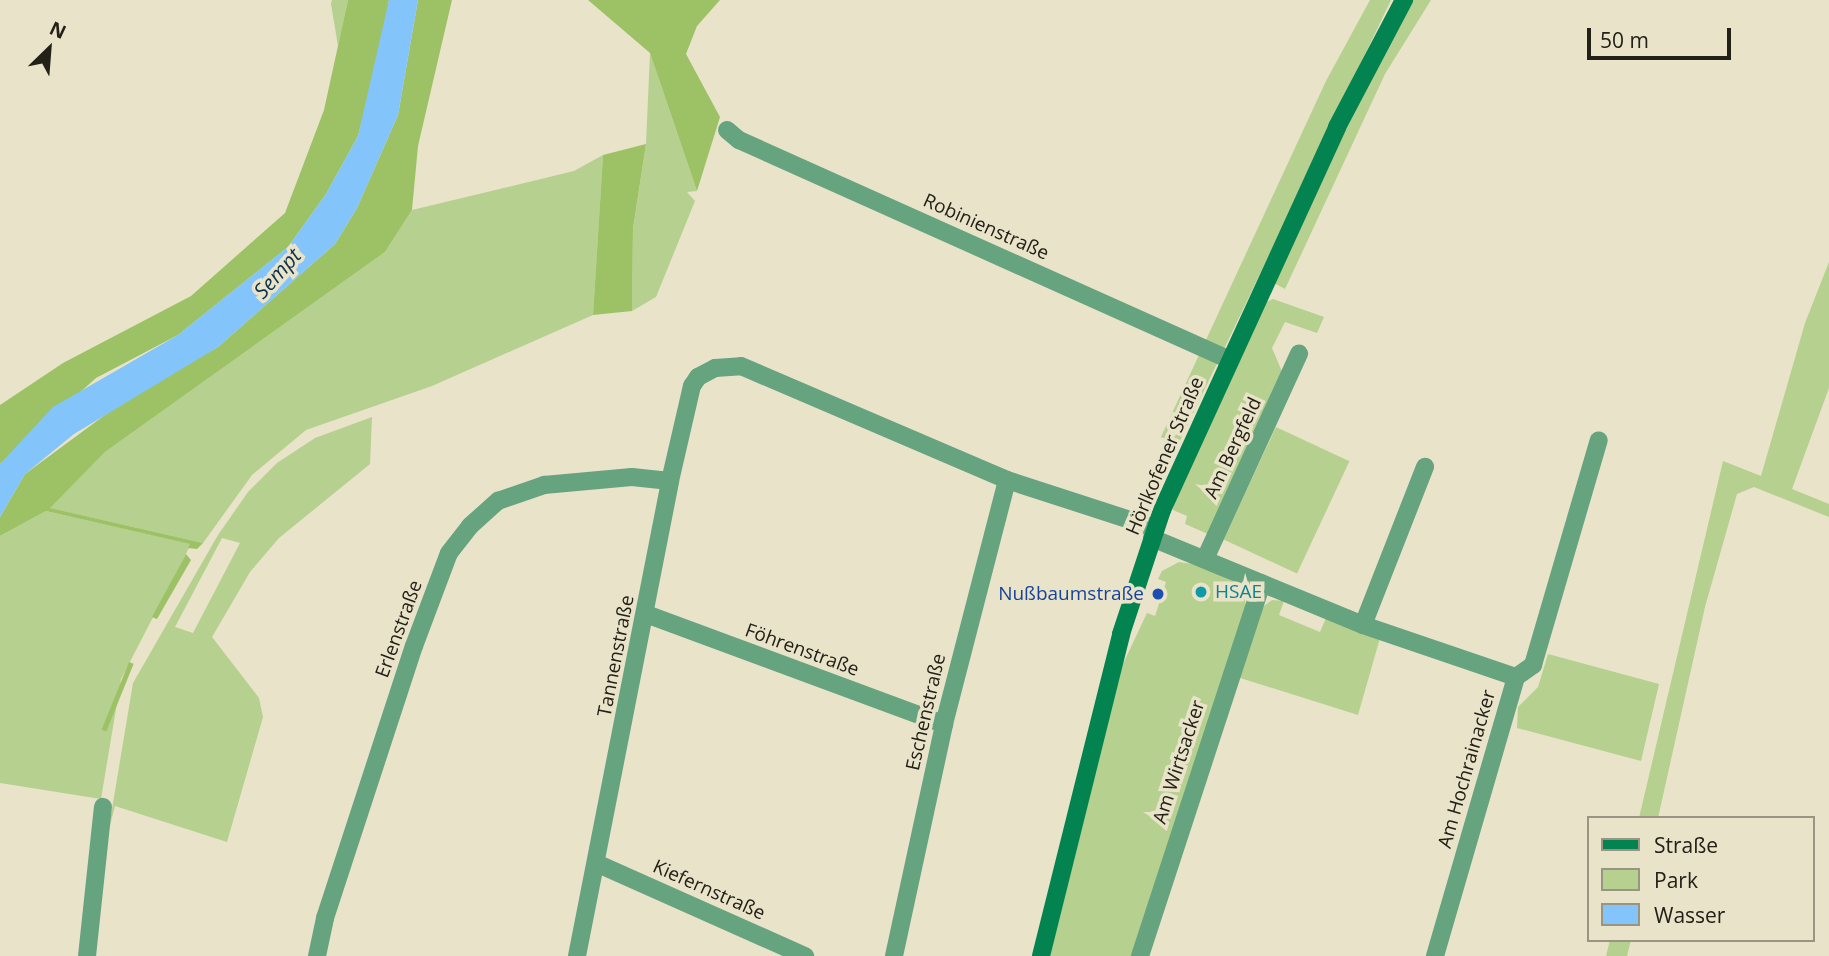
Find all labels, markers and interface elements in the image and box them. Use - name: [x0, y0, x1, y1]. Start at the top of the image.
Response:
- north arrow: [14, 14, 84, 84]
- scale bar: [1591, 14, 1734, 58]
- text: N: [45, 15, 70, 45]
- text: 50 m: [1600, 26, 1649, 54]
- street label: Robinienstraße: [920, 189, 1052, 265]
- water label: Sempt: [248, 243, 306, 303]
- street label: Hörlkofener Straße: [1121, 374, 1209, 538]
- street label: Am Bergfeld: [1200, 394, 1266, 502]
- street label: Erlenstraße: [371, 577, 427, 681]
- place label: HSAE: [1215, 581, 1262, 603]
- place label: Nußbaumstraße: [998, 583, 1144, 605]
- marker: HSAE: [1193, 584, 1209, 600]
- marker: Nußbaumstraße: [1150, 586, 1166, 602]
- street label: Tannenstraße: [593, 593, 639, 719]
- street label: Föhrenstraße: [742, 619, 862, 681]
- street label: Eschenstraße: [901, 651, 951, 773]
- street label: Am Hochrainacker: [1433, 687, 1501, 851]
- street label: Am Wirtsacker: [1148, 697, 1210, 827]
- legend: [1588, 816, 1815, 942]
- text: Straße: [1654, 831, 1718, 859]
- street label: Kiefernstraße: [649, 855, 769, 925]
- text: Park: [1654, 866, 1698, 894]
- text: Wasser: [1654, 901, 1725, 929]

